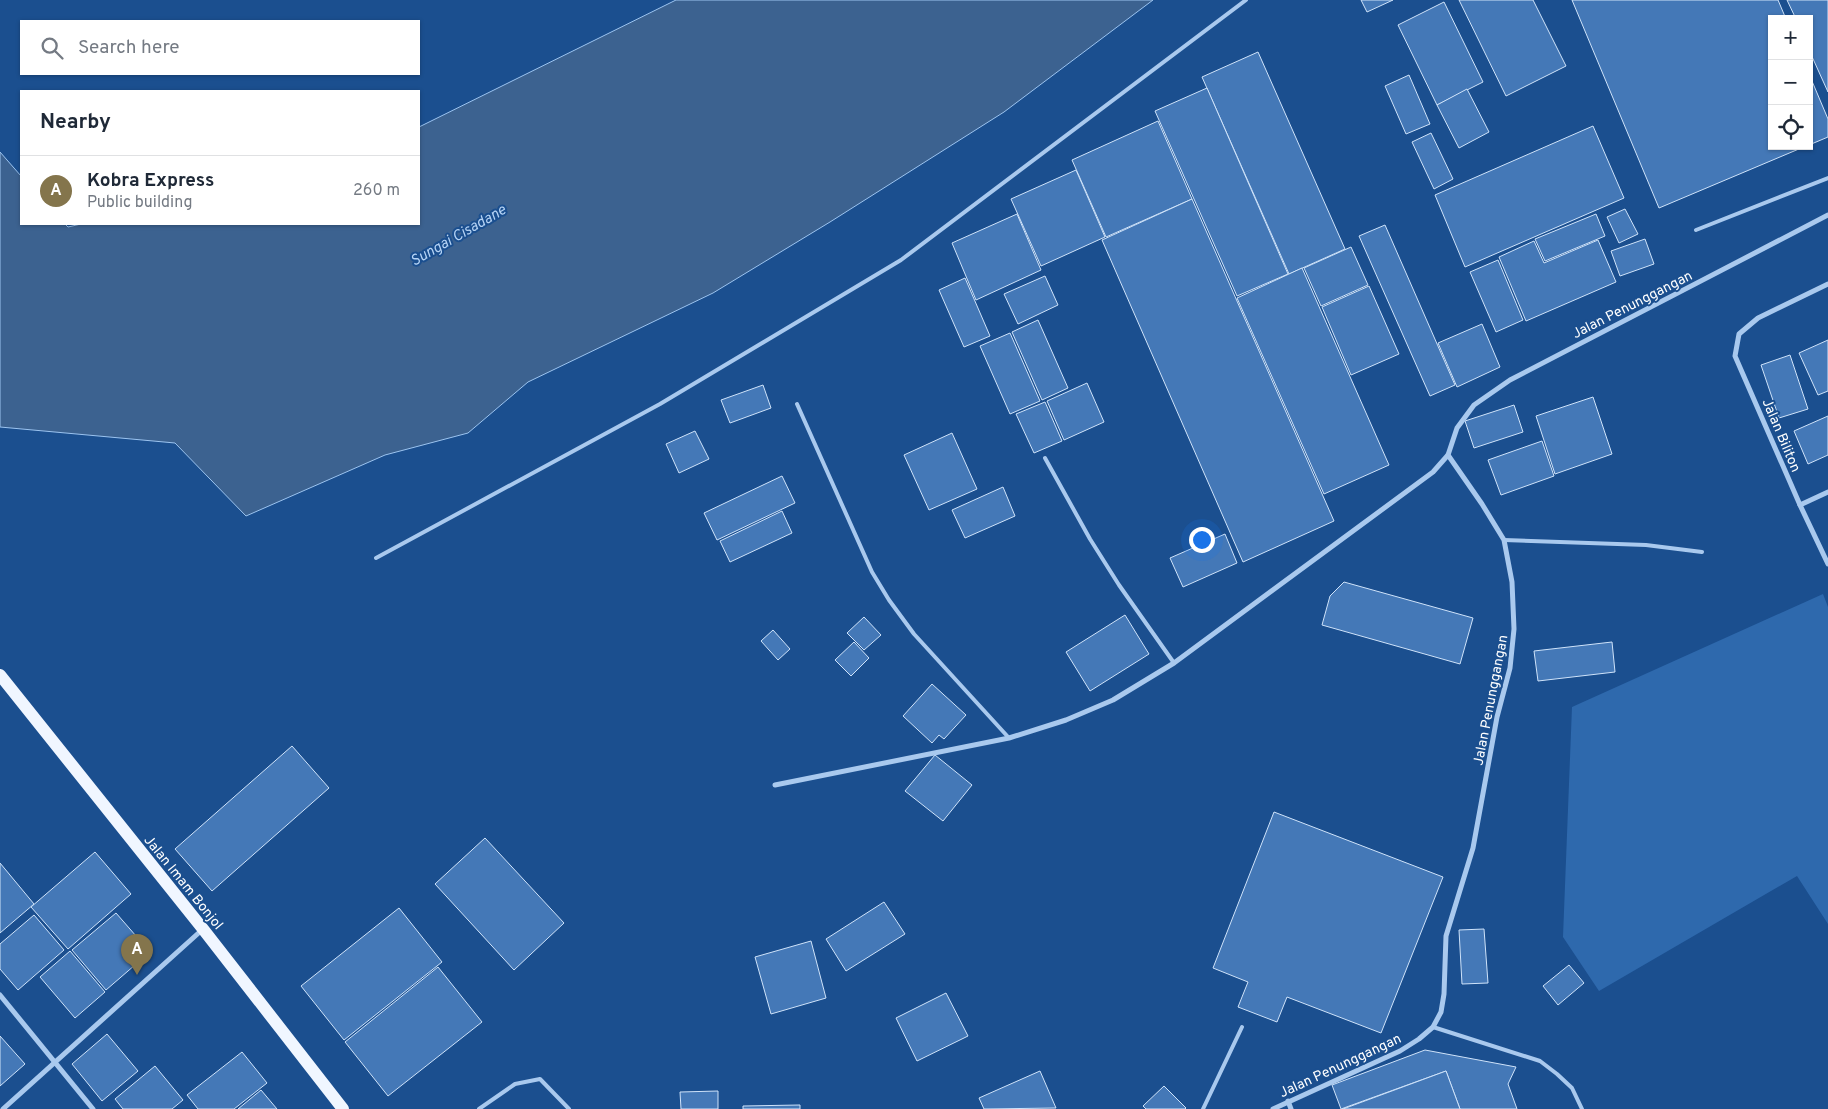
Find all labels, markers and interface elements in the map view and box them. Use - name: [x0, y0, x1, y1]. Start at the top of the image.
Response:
- map controls: [1768, 15, 1813, 150]
- button: +: [1768, 15, 1813, 60]
- search box: [20, 20, 420, 75]
- icon: search: [38, 34, 66, 62]
- text: Search here: [78, 36, 180, 60]
- button: −: [1768, 60, 1813, 105]
- button: locate: [1768, 105, 1813, 150]
- text: Nearby: [40, 109, 111, 136]
- text: Kobra Express: [87, 169, 214, 193]
- text: A: [50, 181, 62, 201]
- text: 260 m: [353, 181, 400, 201]
- text: Public building: [87, 193, 192, 213]
- water label: Sungai Cisadane: [408, 201, 510, 271]
- street label: Jalan Penunggangan: [1570, 268, 1696, 343]
- street label: Jalan Biliton: [1758, 396, 1804, 475]
- your location: [1189, 527, 1215, 553]
- street label: Jalan Penunggangan: [1470, 634, 1512, 767]
- street label: Jalan Imam Bonjol: [140, 832, 226, 934]
- pin: A: [121, 934, 153, 975]
- street label: Jalan Penunggangan: [1277, 1031, 1404, 1102]

